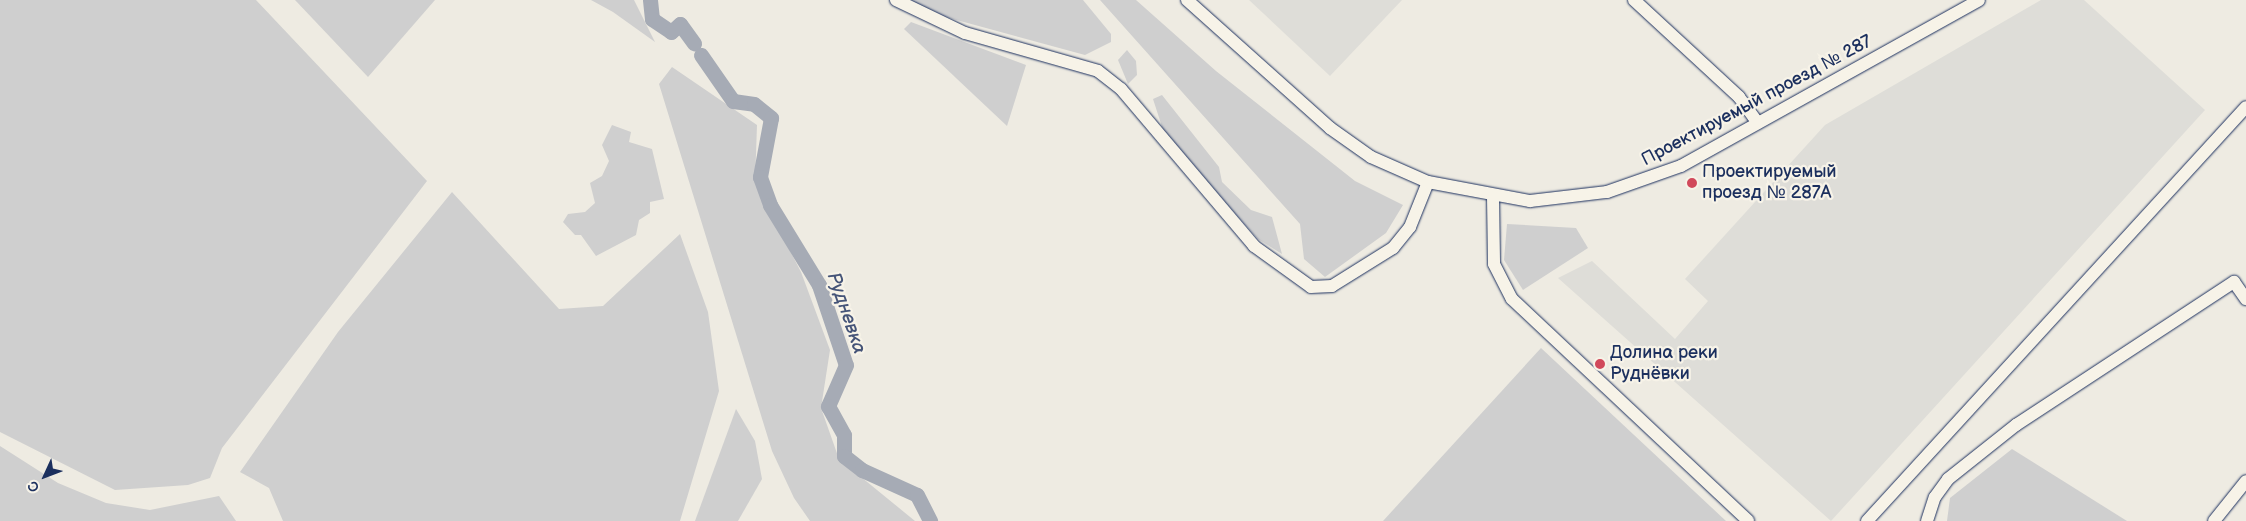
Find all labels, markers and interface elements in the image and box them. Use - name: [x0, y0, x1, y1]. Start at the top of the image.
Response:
- street label: Проектируемый проезд № 287: [1638, 31, 1876, 171]
- place label: Проектируемый проезд № 287А: [1702, 162, 1837, 204]
- marker: Проектируемый проезд № 287А: [1686, 177, 1698, 189]
- water label: Рудневка: [821, 269, 871, 357]
- place label: Долина реки Руднёвки: [1610, 343, 1718, 386]
- marker: Долина реки Руднёвки: [1594, 358, 1606, 370]
- north arrow: [20, 451, 70, 501]
- text: С: [24, 477, 43, 496]

